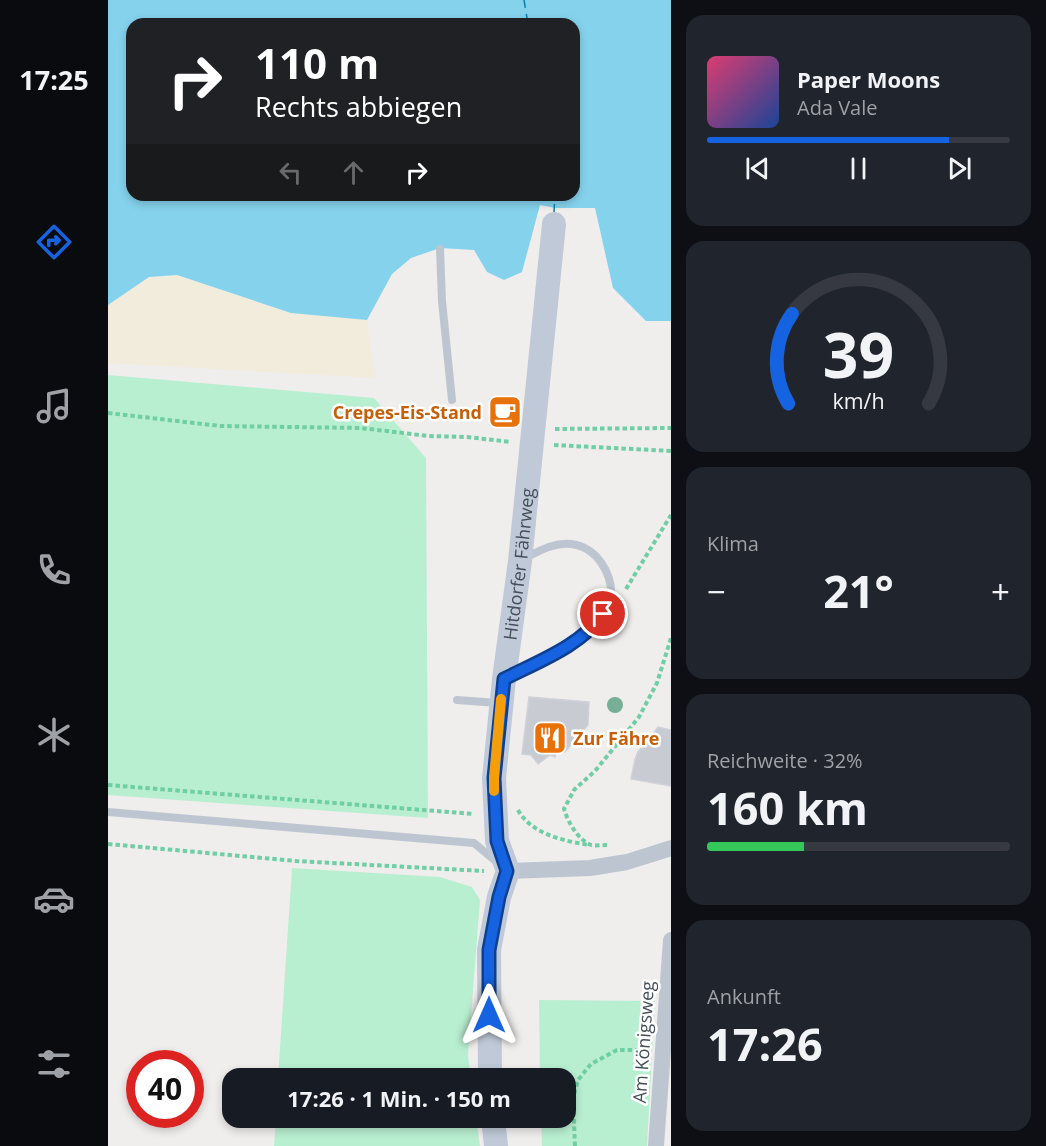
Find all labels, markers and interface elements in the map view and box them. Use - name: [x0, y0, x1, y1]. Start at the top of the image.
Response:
- text: 110 m: [255, 34, 379, 91]
- icon: right: [156, 42, 234, 120]
- text: 17:25: [19, 61, 89, 98]
- text: Paper Moons: [797, 64, 940, 94]
- text: Rechts abbiegen: [255, 88, 462, 125]
- text: Ada Vale: [797, 94, 878, 121]
- icon: previous: [741, 152, 774, 185]
- icon: pause: [842, 152, 875, 185]
- icon: next: [943, 152, 976, 185]
- icon: left: [274, 156, 307, 189]
- icon: ahead: [337, 156, 370, 189]
- icon: right: [400, 156, 433, 189]
- icon: directions: [33, 221, 75, 263]
- text: 39: [823, 311, 894, 396]
- icon: music: [33, 385, 75, 427]
- text: km/h: [832, 386, 885, 415]
- cafe icon: Crepes-Eis-Stand: [487, 394, 523, 430]
- place label: Crepes-Eis-Stand: [333, 400, 482, 424]
- street label: Hitdorfer Fährweg: [497, 486, 539, 642]
- text: Klima: [707, 530, 759, 557]
- icon: phone: [33, 549, 75, 591]
- text: 21°: [823, 560, 894, 621]
- text: −: [707, 569, 726, 614]
- text: +: [991, 569, 1010, 614]
- pin: [577, 588, 628, 639]
- icon: arrive: [586, 597, 619, 630]
- icon: climate: [33, 714, 75, 756]
- restaurant icon: Zur Fähre: [532, 720, 568, 756]
- place label: Zur Fähre: [573, 726, 660, 750]
- text: Reichweite · 32%: [707, 747, 863, 774]
- text: 160 km: [707, 777, 868, 838]
- icon: car: [33, 878, 75, 920]
- street label: Am Königsweg: [627, 980, 659, 1104]
- position arrow: [457, 983, 521, 1047]
- text: Ankunft: [707, 983, 781, 1010]
- text: 17:26: [707, 1013, 823, 1074]
- icon: filters: [33, 1043, 75, 1085]
- speed limit sign: 40: [126, 1050, 204, 1128]
- text: 17:26 · 1 Min. · 150 m: [287, 1083, 511, 1113]

